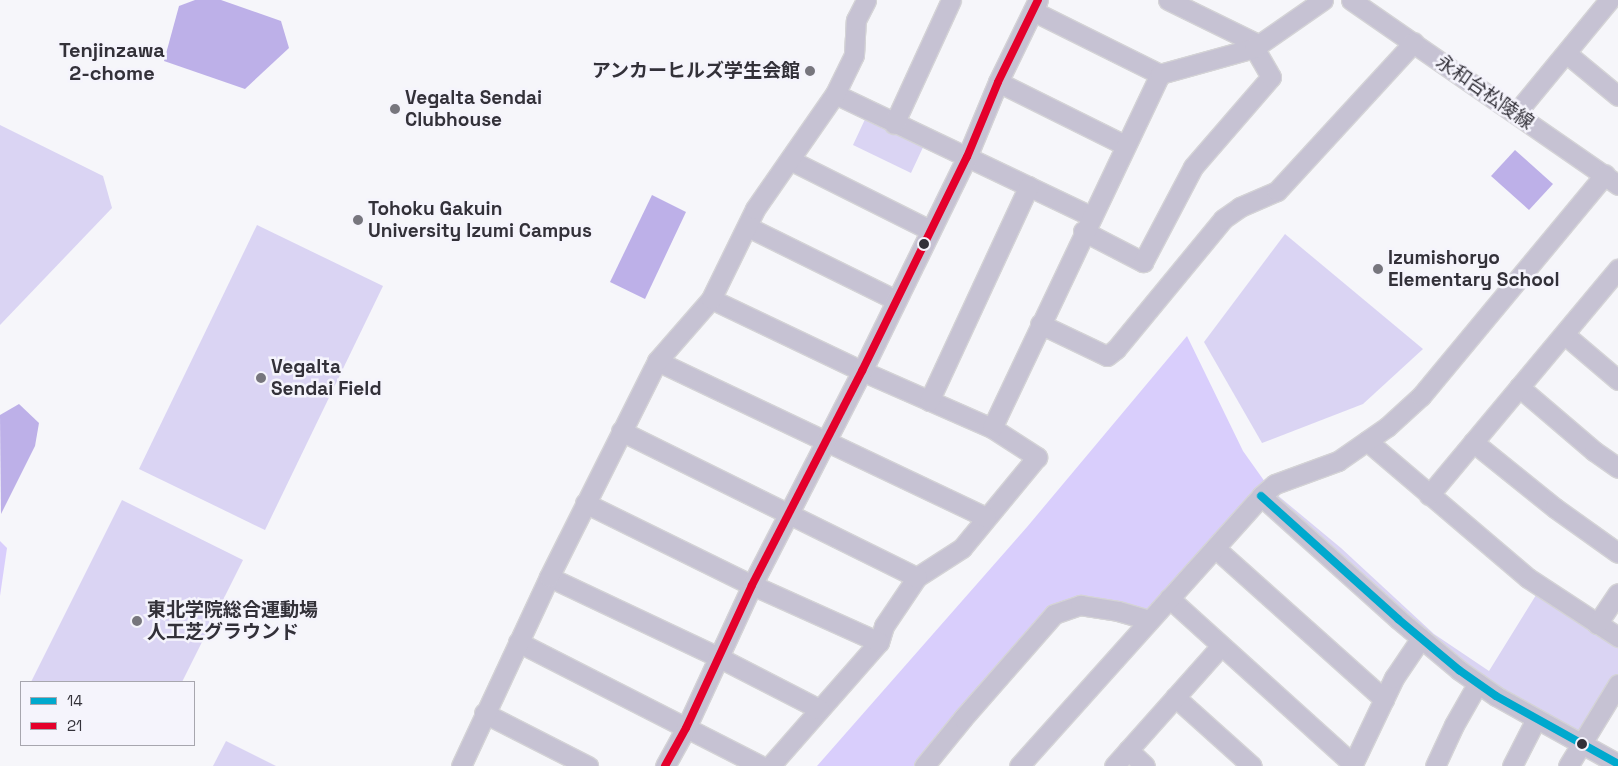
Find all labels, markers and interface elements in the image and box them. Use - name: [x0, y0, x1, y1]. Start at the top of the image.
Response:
- district label: Tenjinzawa 2-chome: [59, 38, 165, 85]
- street label: 永和台松陵線: [1432, 50, 1538, 134]
- place label: アンカーヒルズ学生会館: [591, 60, 800, 82]
- marker: アンカーヒルズ学生会館: [804, 65, 816, 77]
- place label: Vegalta Sendai Clubhouse: [405, 87, 542, 131]
- marker: Vegalta Sendai Clubhouse: [389, 103, 401, 115]
- place label: Tohoku Gakuin University Izumi Campus: [368, 198, 592, 242]
- marker: Tohoku Gakuin University Izumi Campus: [352, 214, 364, 226]
- unlabelled marker: [919, 239, 929, 249]
- place label: Izumishoryo Elementary School: [1388, 247, 1560, 291]
- marker: Izumishoryo Elementary School: [1372, 263, 1384, 275]
- place label: Vegalta Sendai Field: [271, 356, 382, 400]
- marker: Vegalta Sendai Field: [255, 372, 267, 384]
- place label: 東北学院総合運動場 人工芝グラウンド: [147, 599, 318, 643]
- marker: 東北学院総合運動場 人工芝グラウンド: [131, 615, 143, 627]
- legend: [20, 681, 195, 746]
- text: 14: [67, 691, 83, 710]
- text: 21: [67, 716, 82, 735]
- unlabelled marker: [1577, 739, 1587, 749]

